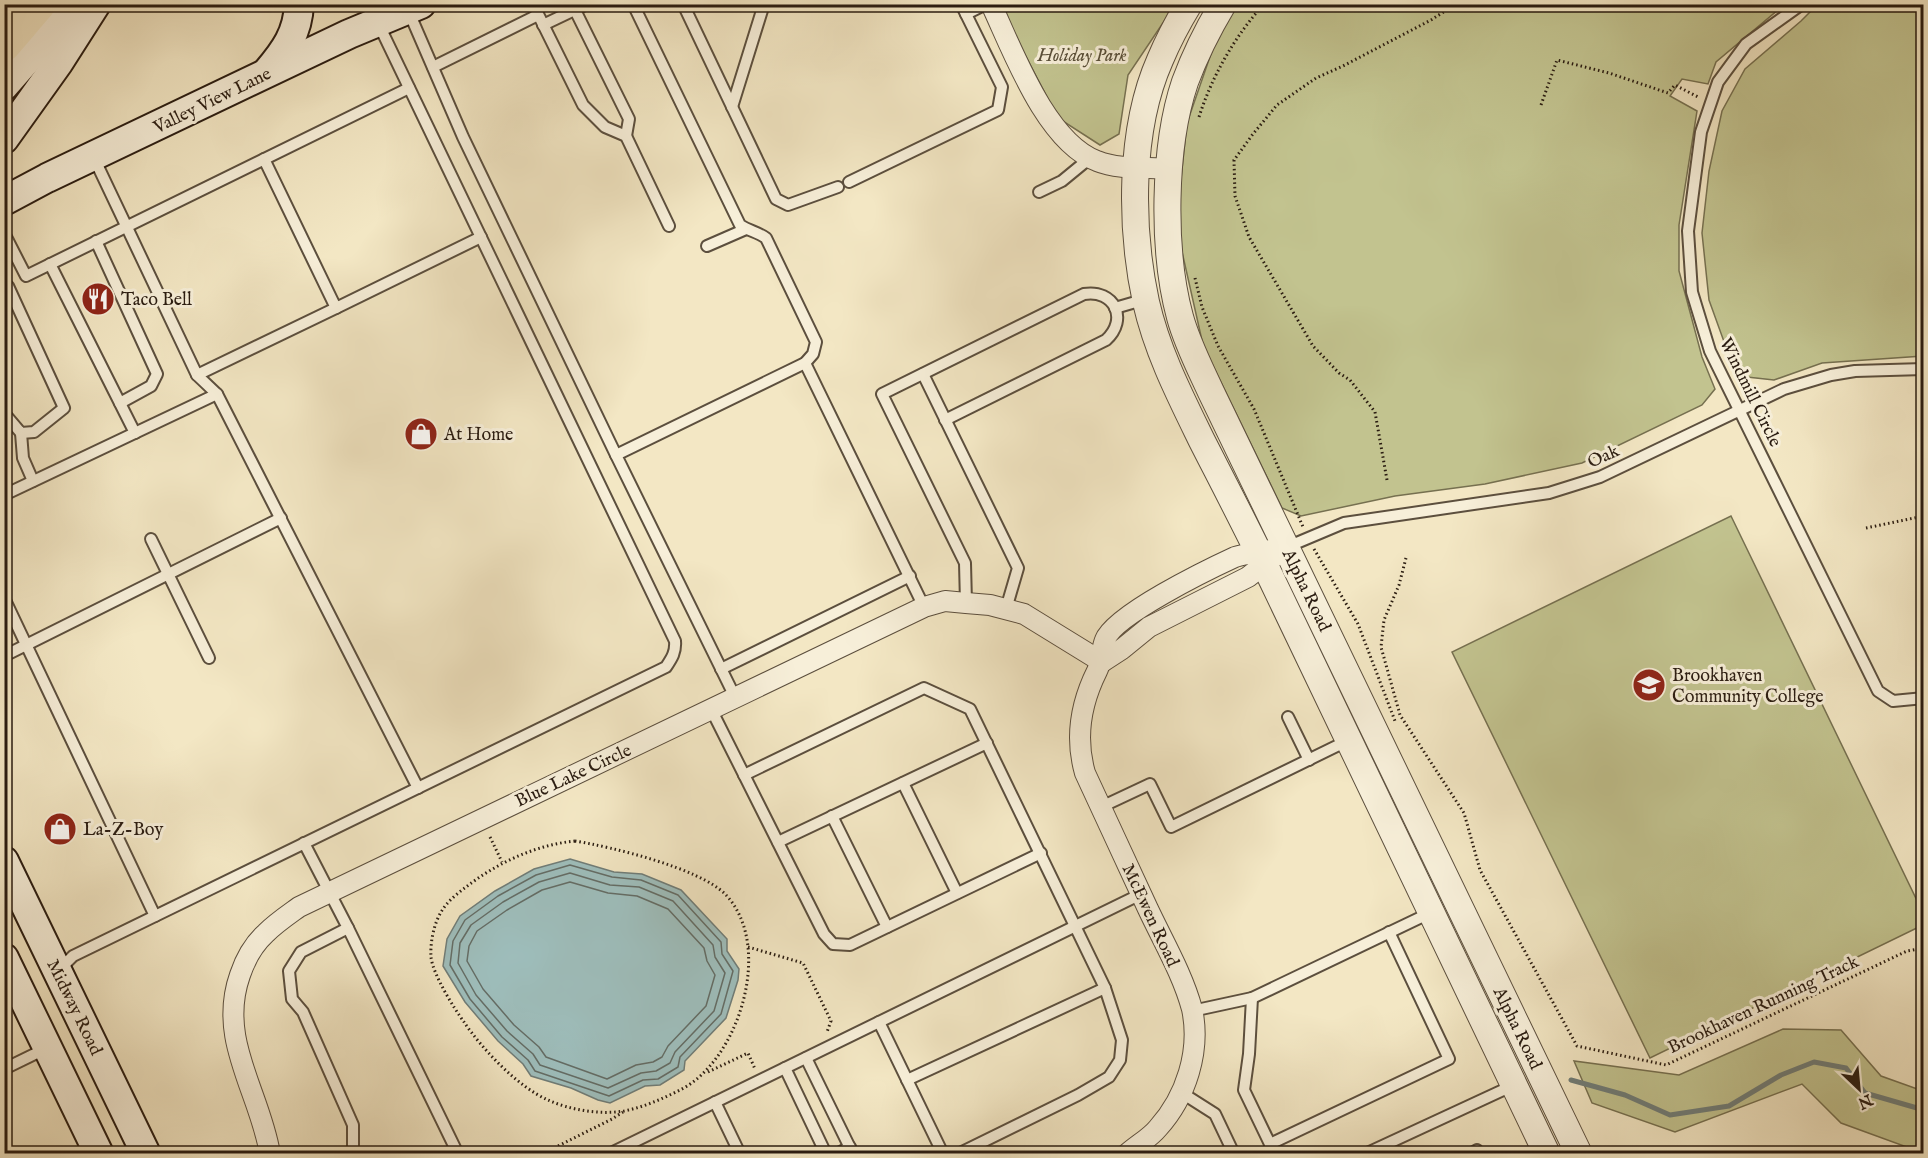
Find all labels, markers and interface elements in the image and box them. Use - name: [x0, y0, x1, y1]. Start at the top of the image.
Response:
- park label: Holiday Park: [1036, 45, 1127, 68]
- street label: Valley View Lane: [149, 63, 275, 140]
- restaurant icon: Taco Bell: [80, 281, 116, 317]
- place label: Taco Bell: [121, 289, 192, 312]
- street label: Windmill Circle: [1713, 334, 1786, 451]
- shop icon: At Home: [403, 416, 439, 452]
- place label: At Home: [443, 424, 513, 447]
- street label: Oak: [1584, 440, 1623, 474]
- street label: Alpha Road: [1275, 545, 1336, 636]
- place label: Brookhaven Community College: [1672, 665, 1823, 709]
- school or university icon: Brookhaven Community College: [1631, 667, 1667, 703]
- street label: Blue Lake Circle: [512, 739, 635, 813]
- shop icon: La-Z-Boy: [42, 811, 78, 847]
- place label: La-Z-Boy: [83, 819, 163, 842]
- street label: McEwen Road: [1116, 860, 1184, 971]
- street label: Brookhaven Running Track: [1665, 951, 1863, 1060]
- street label: Midway Road: [41, 956, 107, 1060]
- street label: Alpha Road: [1486, 983, 1547, 1074]
- north arrow: [1829, 1059, 1889, 1119]
- text: N: [1854, 1088, 1876, 1113]

